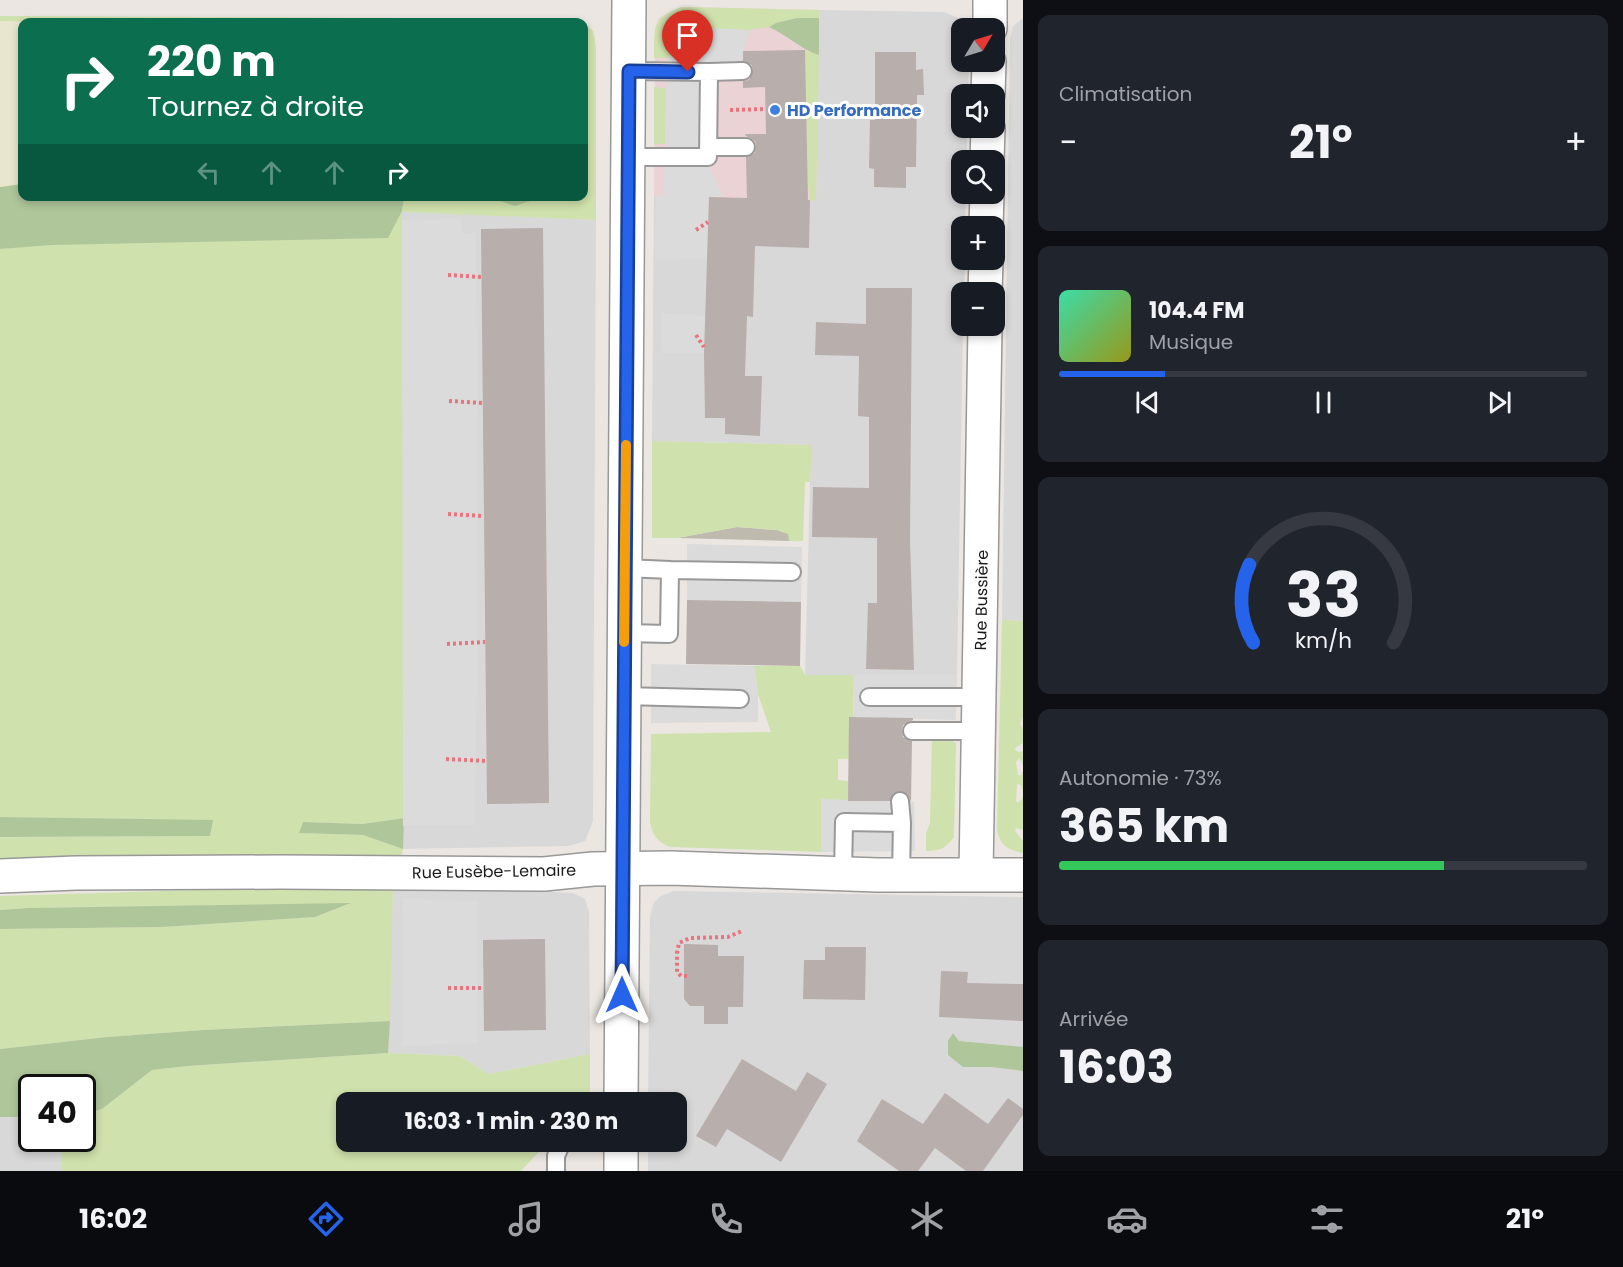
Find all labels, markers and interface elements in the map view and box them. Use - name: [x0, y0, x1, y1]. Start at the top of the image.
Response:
- pin: [662, 10, 713, 72]
- north arrow: [951, 18, 1005, 72]
- map controls: [951, 18, 1005, 336]
- icon: arrive: [671, 19, 704, 52]
- text: 220 m: [147, 32, 276, 91]
- icon: right: [48, 42, 126, 120]
- text: Climatisation: [1059, 80, 1192, 108]
- button: sound: [951, 84, 1005, 138]
- text: Tournez à droite: [147, 88, 364, 125]
- place label: HD Performance: [787, 99, 921, 122]
- marker: HD Performance: [768, 103, 782, 117]
- text: 21°: [1289, 111, 1353, 174]
- text: −: [1059, 119, 1077, 166]
- text: +: [1564, 119, 1587, 166]
- button: search: [951, 150, 1005, 204]
- icon: left: [192, 156, 225, 189]
- icon: ahead: [255, 156, 288, 189]
- icon: ahead: [318, 156, 351, 189]
- icon: right: [381, 156, 414, 189]
- button: +: [951, 216, 1005, 270]
- button: −: [951, 282, 1005, 336]
- text: 104.4 FM: [1149, 295, 1245, 326]
- text: Musique: [1149, 328, 1233, 356]
- icon: previous: [1131, 386, 1164, 419]
- icon: pause: [1307, 386, 1340, 419]
- icon: next: [1483, 386, 1516, 419]
- street label: Rue Bussière: [969, 549, 994, 651]
- text: 33: [1285, 551, 1361, 639]
- text: km/h: [1294, 625, 1352, 656]
- text: Autonomie · 73%: [1059, 764, 1222, 792]
- text: 365 km: [1059, 795, 1229, 858]
- street label: Rue Eusèbe-Lemaire: [412, 859, 576, 884]
- position arrow: [590, 963, 654, 1027]
- text: Arrivée: [1059, 1005, 1128, 1033]
- text: 16:03: [1059, 1036, 1174, 1099]
- speed limit sign: 40: [18, 1074, 96, 1152]
- text: 16:03 · 1 min · 230 m: [405, 1106, 618, 1137]
- icon: directions: [305, 1198, 347, 1240]
- icon: music: [505, 1198, 547, 1240]
- icon: phone: [705, 1198, 747, 1240]
- icon: climate: [906, 1198, 948, 1240]
- icon: car: [1106, 1198, 1148, 1240]
- icon: filters: [1306, 1198, 1348, 1240]
- text: 16:02: [79, 1200, 147, 1237]
- text: 21°: [1506, 1200, 1544, 1237]

